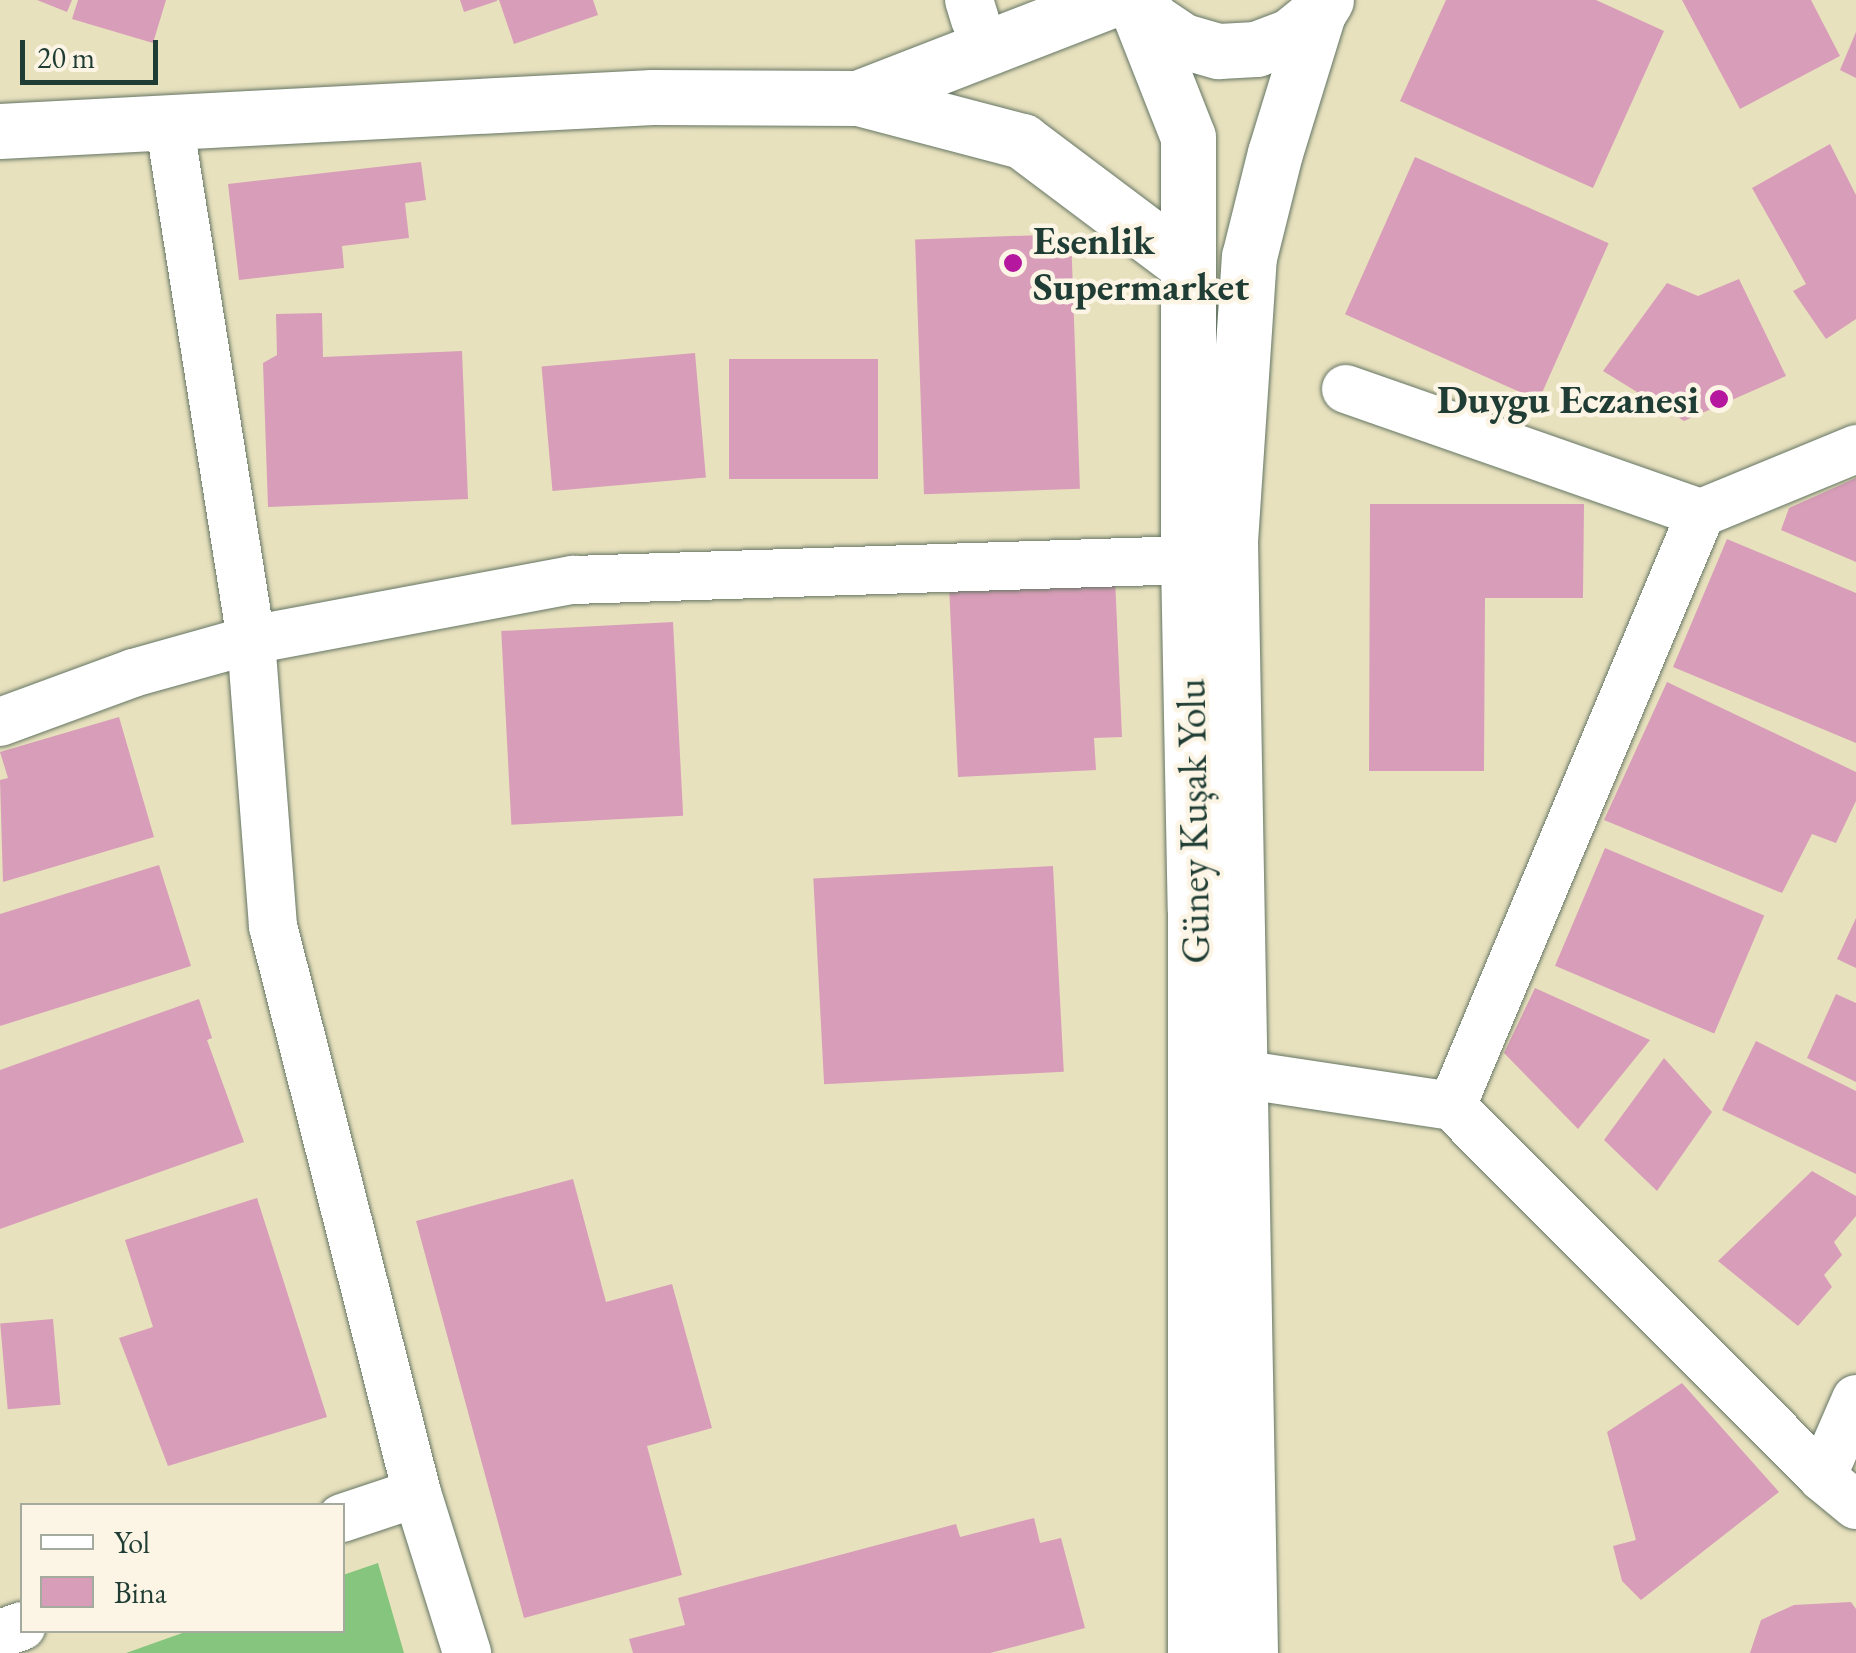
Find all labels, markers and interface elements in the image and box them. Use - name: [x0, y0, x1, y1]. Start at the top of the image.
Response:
- scale bar: [25, 20, 162, 82]
- text: 20 m: [37, 38, 95, 77]
- place label: Esenlik Supermarket: [1033, 216, 1249, 310]
- marker: Esenlik Supermarket: [1002, 252, 1024, 274]
- place label: Duygu Eczanesi: [1437, 375, 1699, 423]
- marker: Duygu Eczanesi: [1708, 388, 1730, 410]
- street label: Güney Kuşak Yolu: [1167, 678, 1219, 964]
- legend: [20, 1503, 345, 1633]
- text: Yol: [114, 1523, 150, 1562]
- text: Bina: [114, 1573, 167, 1612]

